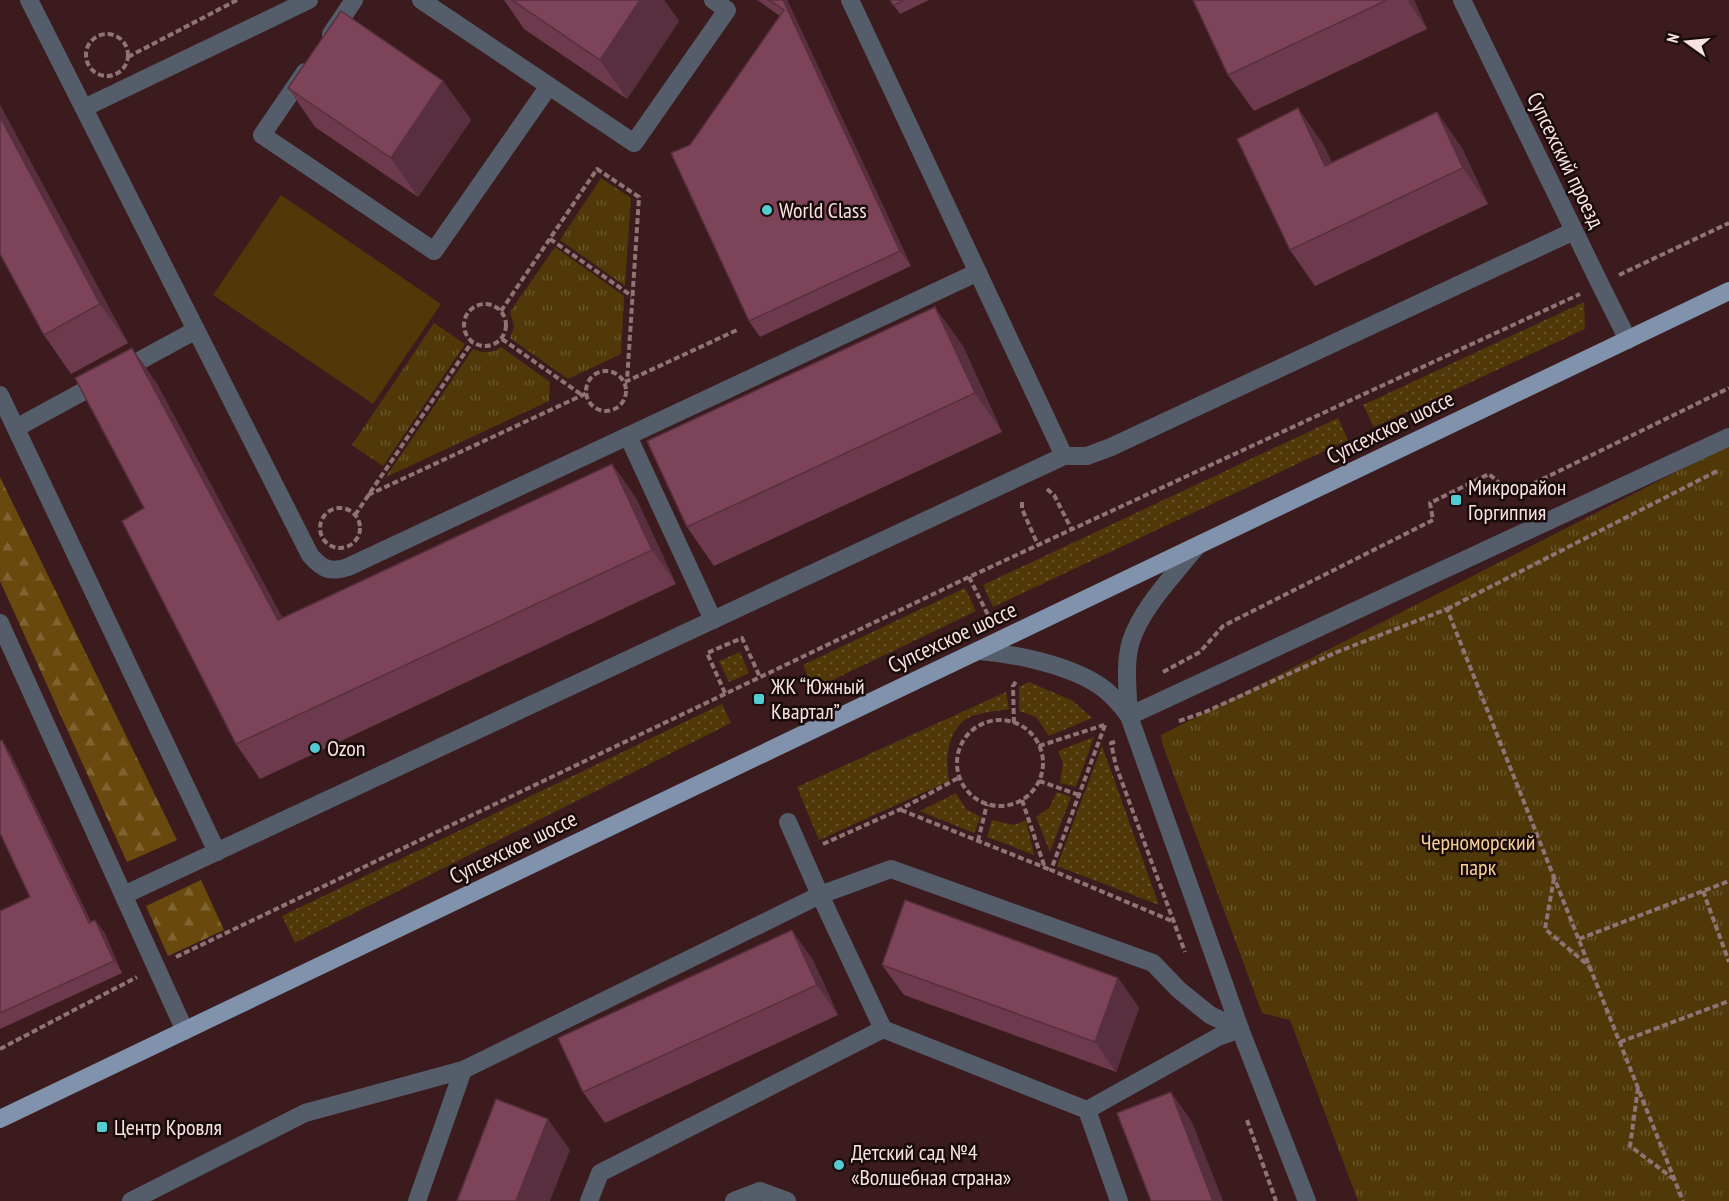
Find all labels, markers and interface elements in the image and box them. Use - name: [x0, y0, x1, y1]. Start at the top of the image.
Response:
- north arrow: [1657, 12, 1717, 72]
- text: N: [1662, 31, 1683, 45]
- street label: Супсехский проезд: [1521, 87, 1611, 233]
- place label: World Class: [779, 196, 867, 224]
- marker: World Class: [760, 203, 774, 217]
- street label: Супсехское шоссе: [1322, 384, 1458, 470]
- place label: Микрорайон Горгиппия: [1468, 473, 1566, 526]
- marker: Микрорайон Горгиппия: [1449, 493, 1463, 507]
- street label: Супсехское шоссе: [883, 595, 1021, 679]
- place label: ЖК “Южный Квартал”: [770, 672, 865, 725]
- marker: ЖК “Южный Квартал”: [752, 692, 766, 706]
- place label: Ozon: [327, 734, 366, 762]
- marker: Ozon: [308, 741, 322, 755]
- street label: Супсехское шоссе: [445, 804, 581, 890]
- park label: Черноморский парк: [1421, 828, 1535, 881]
- place label: Центр Кровля: [114, 1113, 222, 1141]
- marker: Центр Кровля: [95, 1120, 109, 1134]
- place label: Детский сад №4 «Волшебная страна»: [851, 1138, 1011, 1191]
- marker: Детский сад №4 «Волшебная страна»: [832, 1158, 846, 1172]

